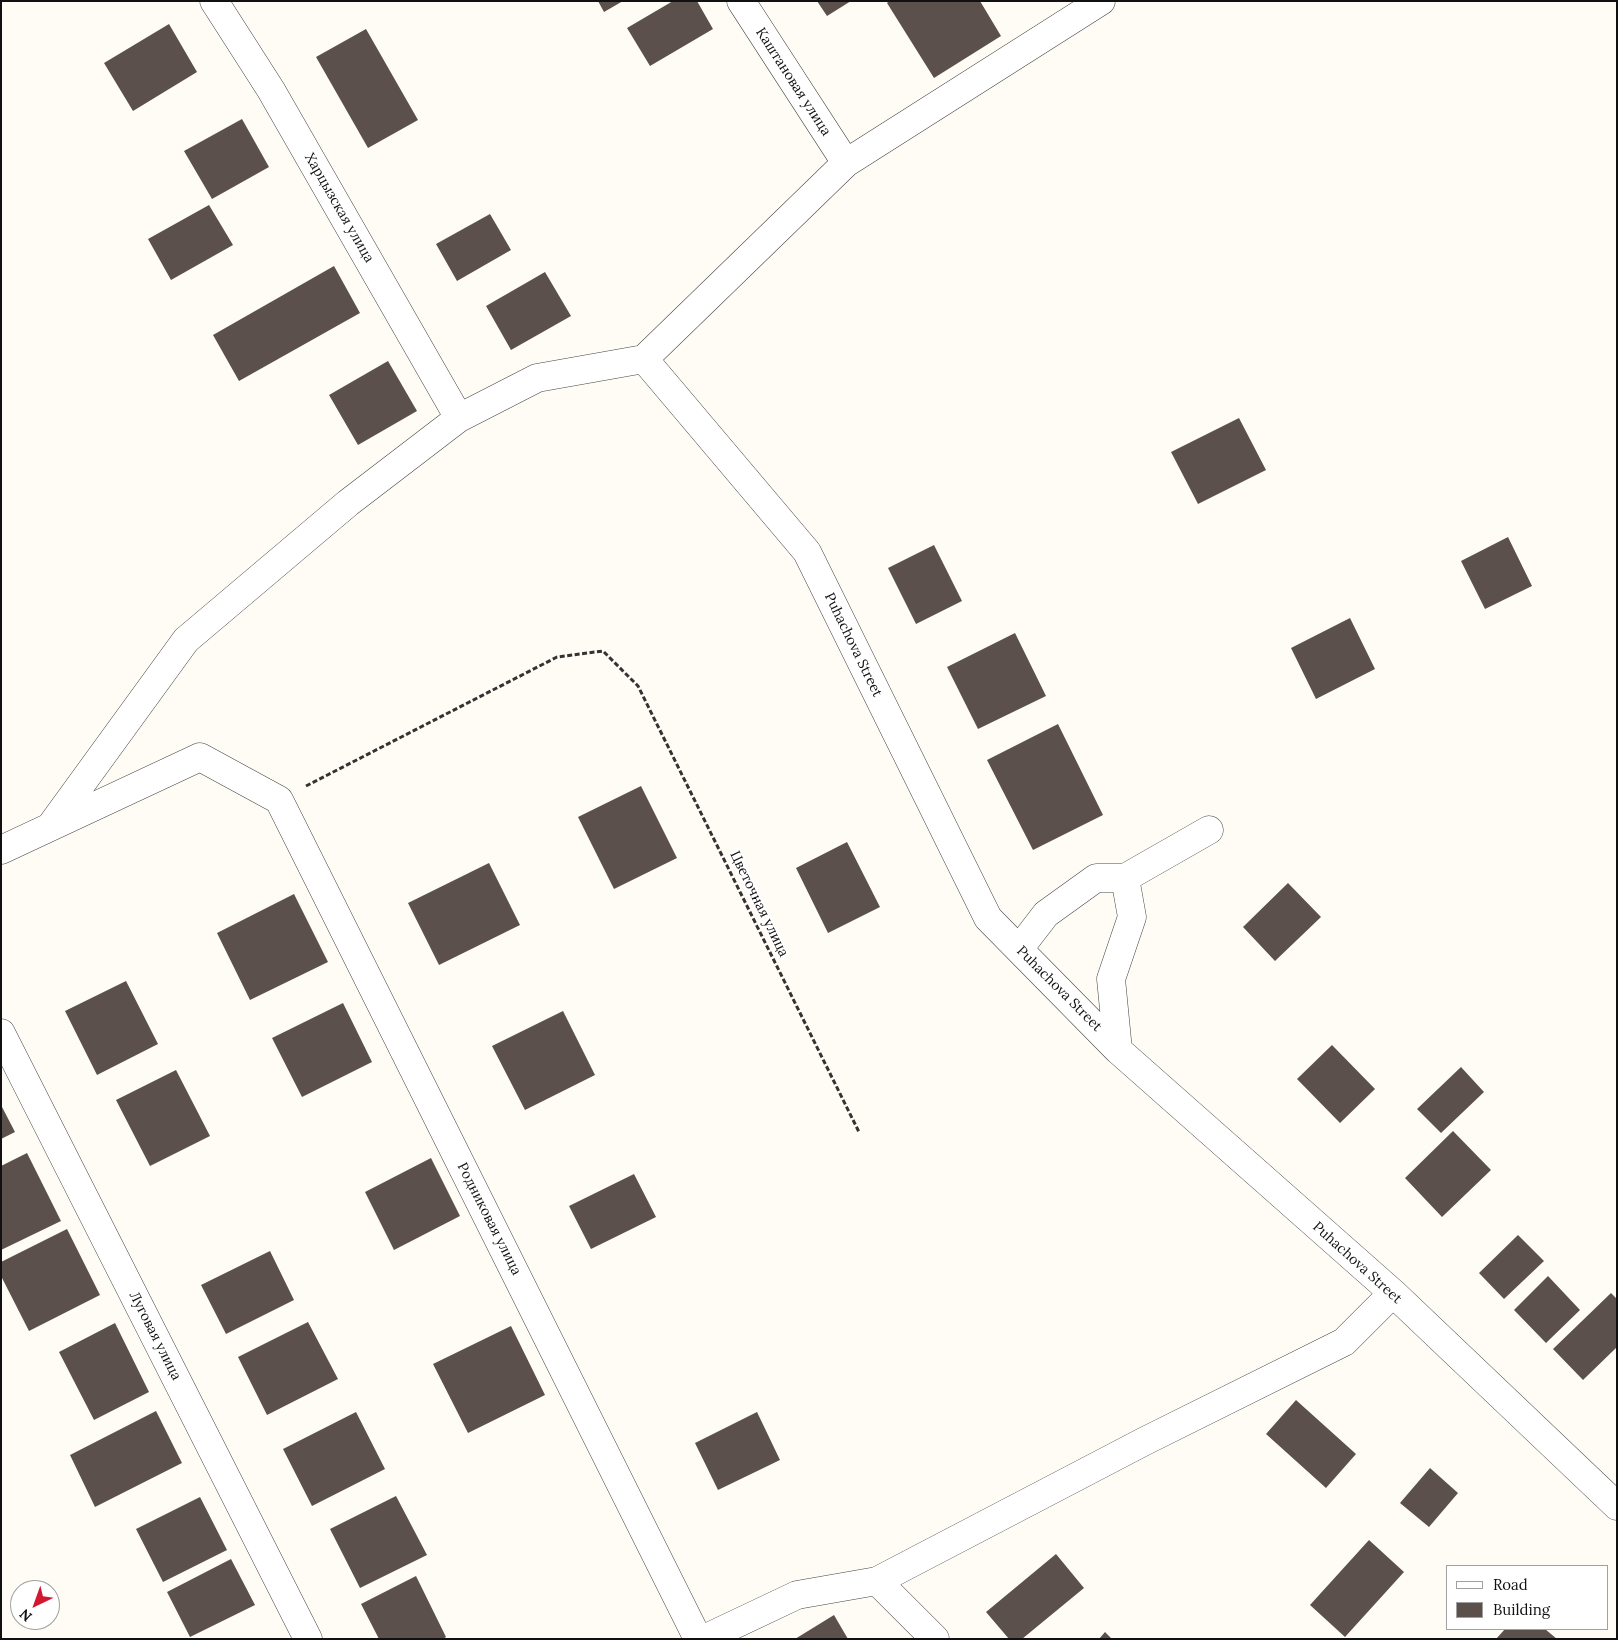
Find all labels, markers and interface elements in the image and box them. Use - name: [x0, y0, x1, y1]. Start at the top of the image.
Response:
- street label: Каштановая улица: [752, 25, 834, 139]
- street label: Харцызская улица: [301, 150, 377, 266]
- street label: Puhachova Street: [820, 590, 886, 700]
- street label: Цветочная улица: [726, 848, 792, 960]
- street label: Puhachova Street: [1013, 943, 1105, 1035]
- street label: Родниковая улица: [453, 1160, 525, 1278]
- street label: Puhachova Street: [1309, 1219, 1405, 1307]
- street label: Луговая улица: [125, 1289, 185, 1383]
- legend: [1446, 1565, 1608, 1630]
- text: Road: [1493, 1575, 1528, 1594]
- north arrow: [10, 1580, 60, 1630]
- text: Building: [1493, 1600, 1550, 1619]
- text: N: [16, 1605, 36, 1626]

